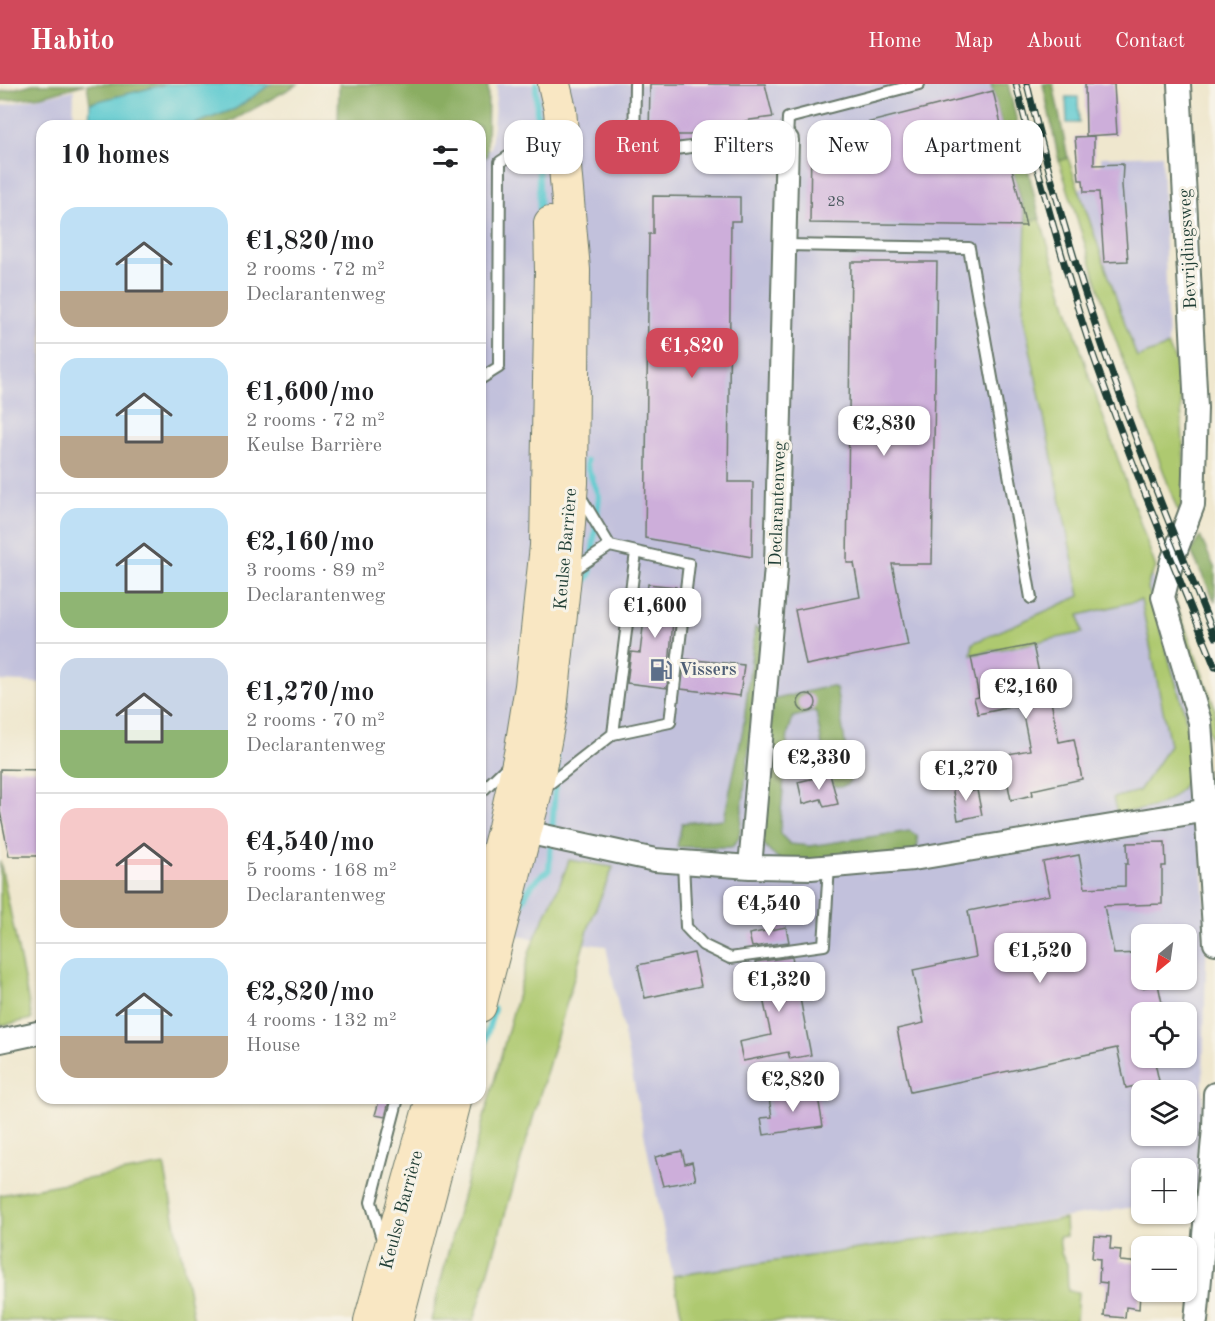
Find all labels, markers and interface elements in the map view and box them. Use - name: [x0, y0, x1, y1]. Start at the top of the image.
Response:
- text: Habito: [30, 28, 115, 56]
- text: Home: [868, 31, 921, 52]
- text: Map: [954, 31, 993, 52]
- text: About: [1026, 31, 1082, 52]
- text: Contact: [1115, 31, 1185, 52]
- chip: Buy: [504, 120, 583, 174]
- chip: Rent: [595, 120, 680, 174]
- chip: Filters: [692, 120, 795, 174]
- chip: New: [807, 120, 891, 174]
- chip: Apartment: [903, 120, 1043, 174]
- icon: filters: [429, 140, 462, 173]
- text: 10 homes: [60, 143, 169, 169]
- street label: Bevrijdingsweg: [1176, 188, 1200, 310]
- house number: 28: [827, 195, 845, 210]
- text: €1,820/mo: [246, 229, 374, 255]
- icon: home: [108, 231, 180, 303]
- text: 2 rooms · 72 m²: [246, 260, 385, 280]
- text: Declarantenweg: [246, 285, 385, 305]
- pin: €1,820: [643, 328, 741, 379]
- text: €1,820: [660, 337, 724, 357]
- text: €1,600/mo: [246, 380, 374, 406]
- icon: home: [108, 382, 180, 454]
- pin: €2,830: [835, 406, 933, 457]
- text: 2 rooms · 72 m²: [246, 411, 385, 431]
- text: €2,830: [852, 415, 916, 435]
- text: Keulse Barrière: [246, 436, 382, 456]
- street label: Declarantenweg: [767, 441, 789, 567]
- street label: Keulse Barrière: [552, 487, 580, 611]
- text: €2,160/mo: [246, 530, 374, 556]
- icon: home: [108, 532, 180, 604]
- text: 3 rooms · 89 m²: [246, 561, 385, 581]
- text: Declarantenweg: [246, 586, 385, 606]
- pin: €1,600: [606, 588, 704, 639]
- text: €1,600: [623, 597, 687, 617]
- fuel station icon: Vissers: [648, 657, 674, 683]
- place label: Vissers: [679, 661, 737, 679]
- pin: €2,160: [977, 669, 1075, 720]
- text: €2,160: [994, 678, 1058, 698]
- text: €1,270/mo: [246, 680, 374, 706]
- icon: home: [108, 682, 180, 754]
- text: 2 rooms · 70 m²: [246, 711, 385, 731]
- text: Declarantenweg: [246, 736, 385, 756]
- pin: €2,330: [770, 740, 868, 791]
- text: €2,330: [787, 749, 851, 769]
- pin: €1,270: [917, 751, 1015, 802]
- text: €1,270: [934, 760, 998, 780]
- text: €4,540/mo: [246, 830, 374, 856]
- icon: home: [108, 832, 180, 904]
- text: 5 rooms · 168 m²: [246, 861, 396, 881]
- text: Declarantenweg: [246, 886, 385, 906]
- pin: €4,540: [720, 886, 818, 937]
- text: €4,540: [737, 895, 801, 915]
- north arrow: [1131, 924, 1197, 990]
- map controls: [1131, 924, 1197, 1302]
- pin: €1,520: [991, 933, 1089, 984]
- text: €1,520: [1008, 942, 1072, 962]
- pin: €1,320: [730, 962, 828, 1013]
- text: €1,320: [747, 971, 811, 991]
- text: €2,820/mo: [246, 980, 374, 1006]
- icon: home: [108, 982, 180, 1054]
- button: locate: [1131, 1002, 1197, 1068]
- text: 4 rooms · 132 m²: [246, 1011, 396, 1031]
- text: House: [246, 1036, 300, 1056]
- pin: €2,820: [744, 1062, 842, 1113]
- text: €2,820: [761, 1071, 825, 1091]
- button: layers: [1131, 1080, 1197, 1146]
- street label: Keulse Barrière: [377, 1149, 427, 1271]
- button: +: [1131, 1158, 1197, 1224]
- button: −: [1131, 1236, 1197, 1302]

